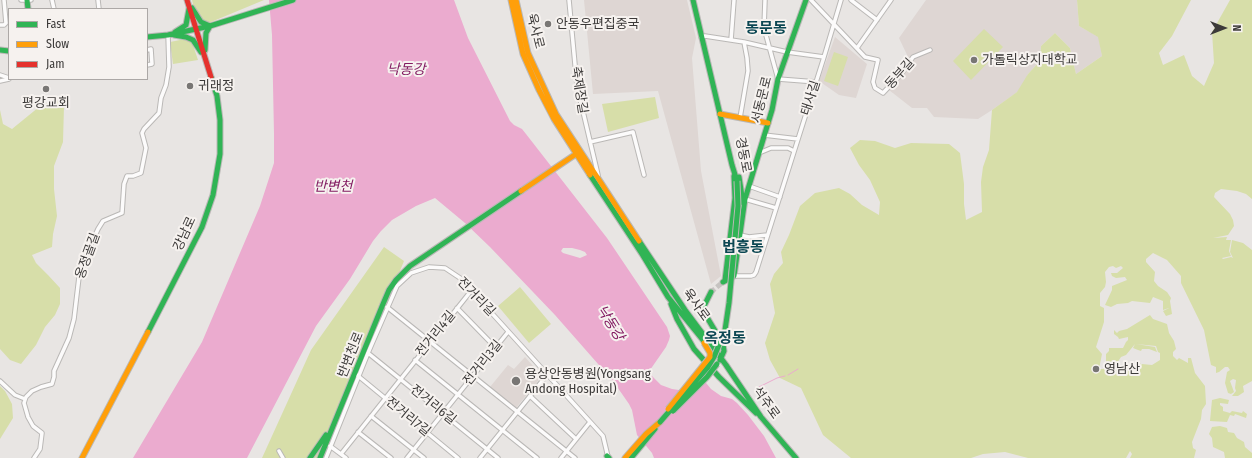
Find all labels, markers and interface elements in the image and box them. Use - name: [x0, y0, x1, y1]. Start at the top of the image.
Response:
- legend: [8, 8, 148, 80]
- north arrow: [1204, 8, 1244, 48]
- street label: 육사로: [523, 12, 547, 50]
- place label: 안동우편집중국: [556, 16, 640, 32]
- text: Fast: [46, 17, 65, 31]
- marker: 안동우편집중국: [543, 19, 553, 29]
- district label: 동문동: [745, 20, 787, 38]
- text: N: [1230, 25, 1243, 31]
- text: Slow: [46, 37, 69, 51]
- place label: 가톨릭상지대학교: [982, 52, 1078, 68]
- street label: 동부길: [882, 55, 918, 93]
- marker: 가톨릭상지대학교: [969, 55, 979, 65]
- text: Jam: [46, 57, 64, 71]
- water label: 낙동강: [387, 62, 425, 78]
- street label: 축제장길: [568, 65, 590, 115]
- street label: 서동문로: [749, 75, 775, 125]
- place label: 귀래정: [198, 78, 234, 94]
- street label: 태사길: [798, 79, 824, 117]
- marker: 귀래정: [185, 81, 195, 91]
- marker: 평강교회: [41, 84, 51, 94]
- place label: 평강교회: [22, 95, 70, 111]
- street label: 경동로: [732, 136, 754, 174]
- water label: 반변천: [314, 179, 352, 195]
- street label: 강남로: [170, 214, 200, 254]
- street label: 옹정골길: [72, 231, 104, 281]
- district label: 법흥동: [722, 239, 764, 257]
- street label: 전거리길: [454, 274, 498, 320]
- street label: 육사로: [679, 286, 713, 324]
- water label: 낙동강: [593, 302, 627, 344]
- street label: 전거리4길: [413, 308, 459, 360]
- street label: 반변천로: [335, 330, 367, 380]
- district label: 옥정동: [704, 330, 746, 348]
- street label: 전거리3길: [460, 337, 506, 389]
- place label: 영남산: [1104, 361, 1140, 377]
- marker: 영남산: [1091, 364, 1101, 374]
- place label: 용상안동병원(Yongsang Andong Hospital): [525, 366, 651, 397]
- marker: 용상안동병원(Yongsang Andong Hospital): [510, 375, 522, 387]
- street label: 전거리6길: [407, 382, 459, 428]
- street label: 석주로: [749, 384, 783, 422]
- street label: 전거리7길: [382, 394, 434, 440]

